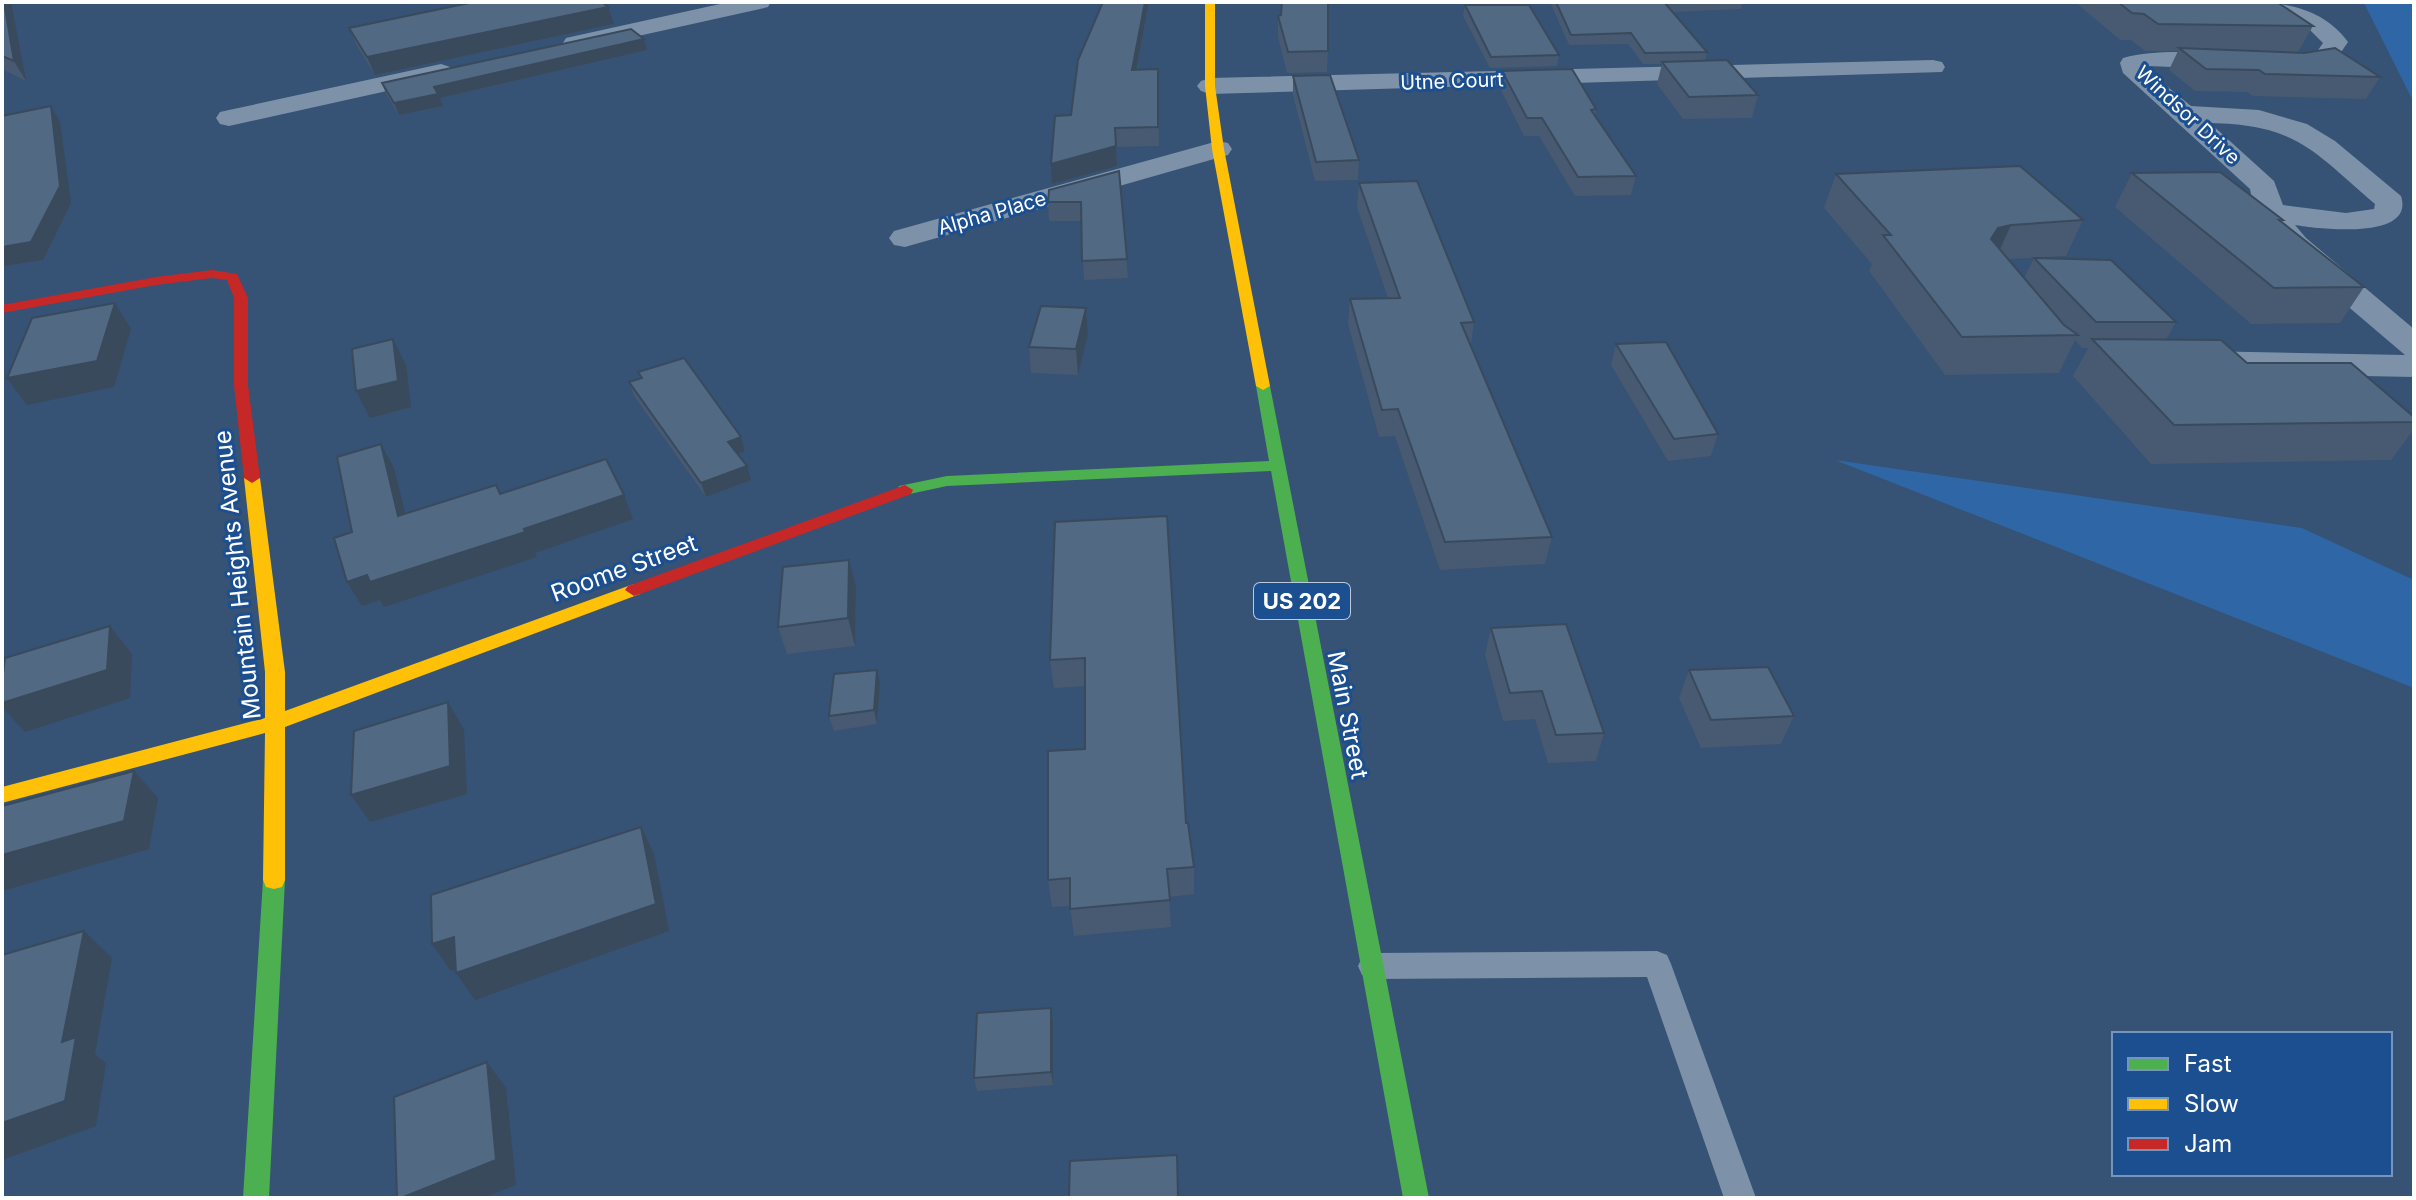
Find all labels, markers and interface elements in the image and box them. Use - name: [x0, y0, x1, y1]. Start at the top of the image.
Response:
- street label: Windsor Drive: [2131, 61, 2245, 169]
- street label: Utne Court: [1400, 67, 1505, 95]
- street label: Alpha Place: [935, 186, 1049, 240]
- street label: Mountain Heights Avenue: [207, 429, 267, 721]
- street label: Roome Street: [547, 528, 701, 608]
- road number: US 202: [1254, 583, 1350, 619]
- street label: Main Street: [1321, 649, 1375, 782]
- legend: [2112, 1032, 2392, 1176]
- text: Fast: [2184, 1049, 2232, 1078]
- text: Slow: [2184, 1089, 2239, 1118]
- text: Jam: [2184, 1129, 2232, 1158]

